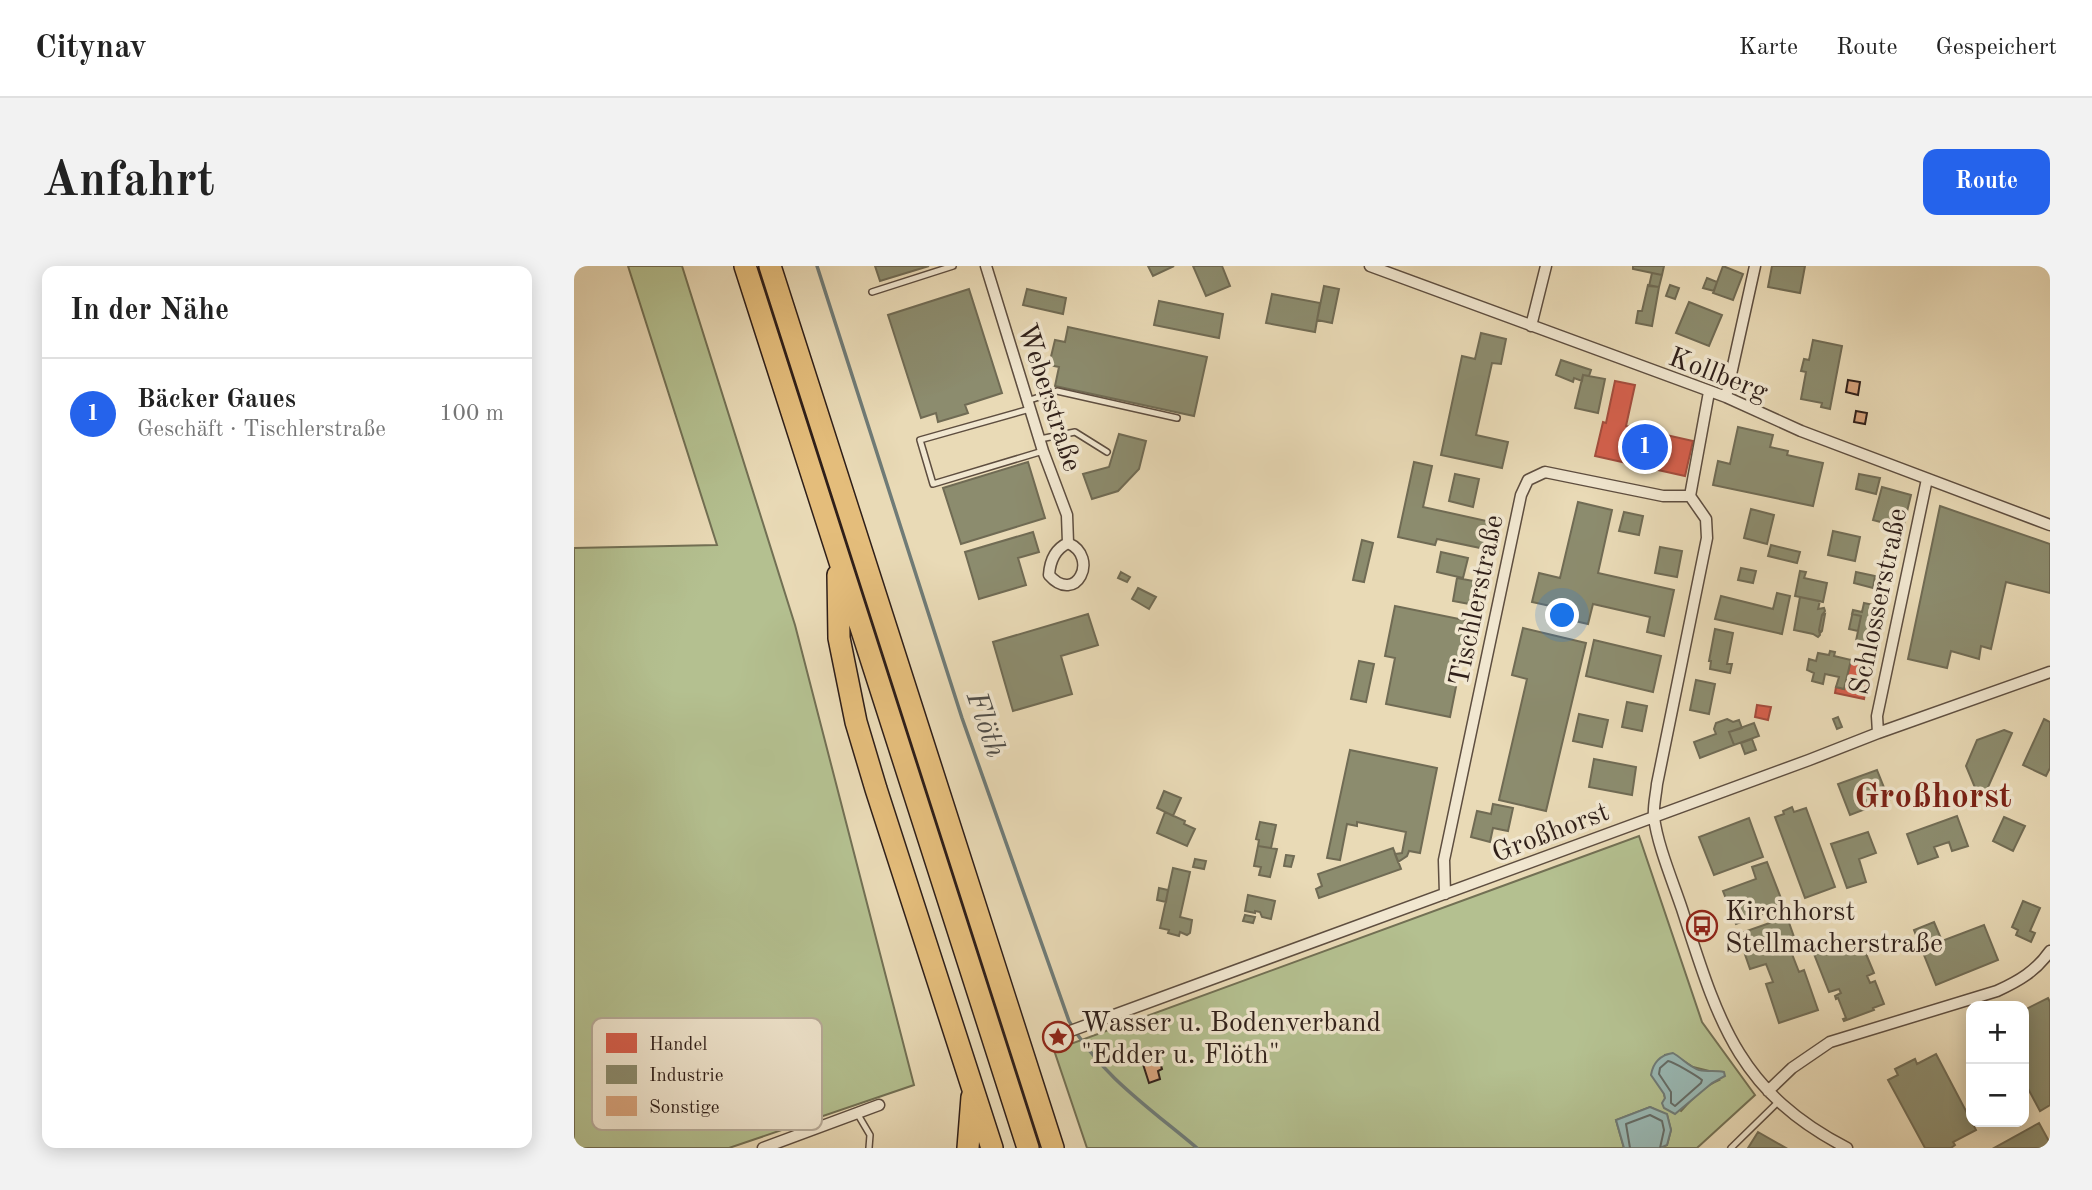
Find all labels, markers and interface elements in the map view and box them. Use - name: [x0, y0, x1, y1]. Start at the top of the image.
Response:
- text: Citynav: [35, 32, 147, 65]
- text: Karte: [1739, 36, 1798, 60]
- text: Route: [1836, 36, 1898, 60]
- text: Gespeichert: [1936, 36, 2057, 60]
- button: Route: [1923, 149, 2050, 215]
- text: Anfahrt: [42, 158, 215, 207]
- text: In der Nähe: [70, 296, 229, 326]
- street label: Weberstraße: [1011, 321, 1085, 475]
- street label: Kollberg: [1664, 344, 1771, 408]
- text: Bäcker Gaues: [137, 387, 296, 413]
- text: 1: [86, 402, 100, 425]
- text: 100 m: [439, 402, 504, 425]
- text: Geschäft · Tischlerstraße: [137, 418, 386, 441]
- pin: 1: [1622, 421, 1668, 473]
- street label: Schlosserstraße: [1847, 506, 1913, 697]
- street label: Tischlerstraße: [1446, 513, 1510, 689]
- your location: [1545, 598, 1579, 632]
- water label: Flöth: [960, 687, 1010, 762]
- district label: Großhorst: [1854, 780, 2012, 815]
- street label: Großhorst: [1489, 799, 1613, 869]
- place label: Kirchhorst Stellmacherstraße: [1725, 899, 1943, 959]
- bus stop icon: Kirchhorst Stellmacherstraße: [1685, 909, 1719, 943]
- map controls: [1966, 1001, 2029, 1127]
- button: +: [1966, 1001, 2029, 1064]
- place label: Wasser u. Bodenverband "Edder u. Flöth": [1081, 1010, 1381, 1070]
- legend: [592, 1018, 822, 1130]
- place icon: Wasser u. Bodenverband "Edder u. Flöth": [1041, 1020, 1075, 1054]
- text: Handel: [649, 1036, 707, 1055]
- button: −: [1966, 1064, 2029, 1127]
- text: Industrie: [649, 1067, 723, 1086]
- text: Sonstige: [649, 1099, 720, 1118]

